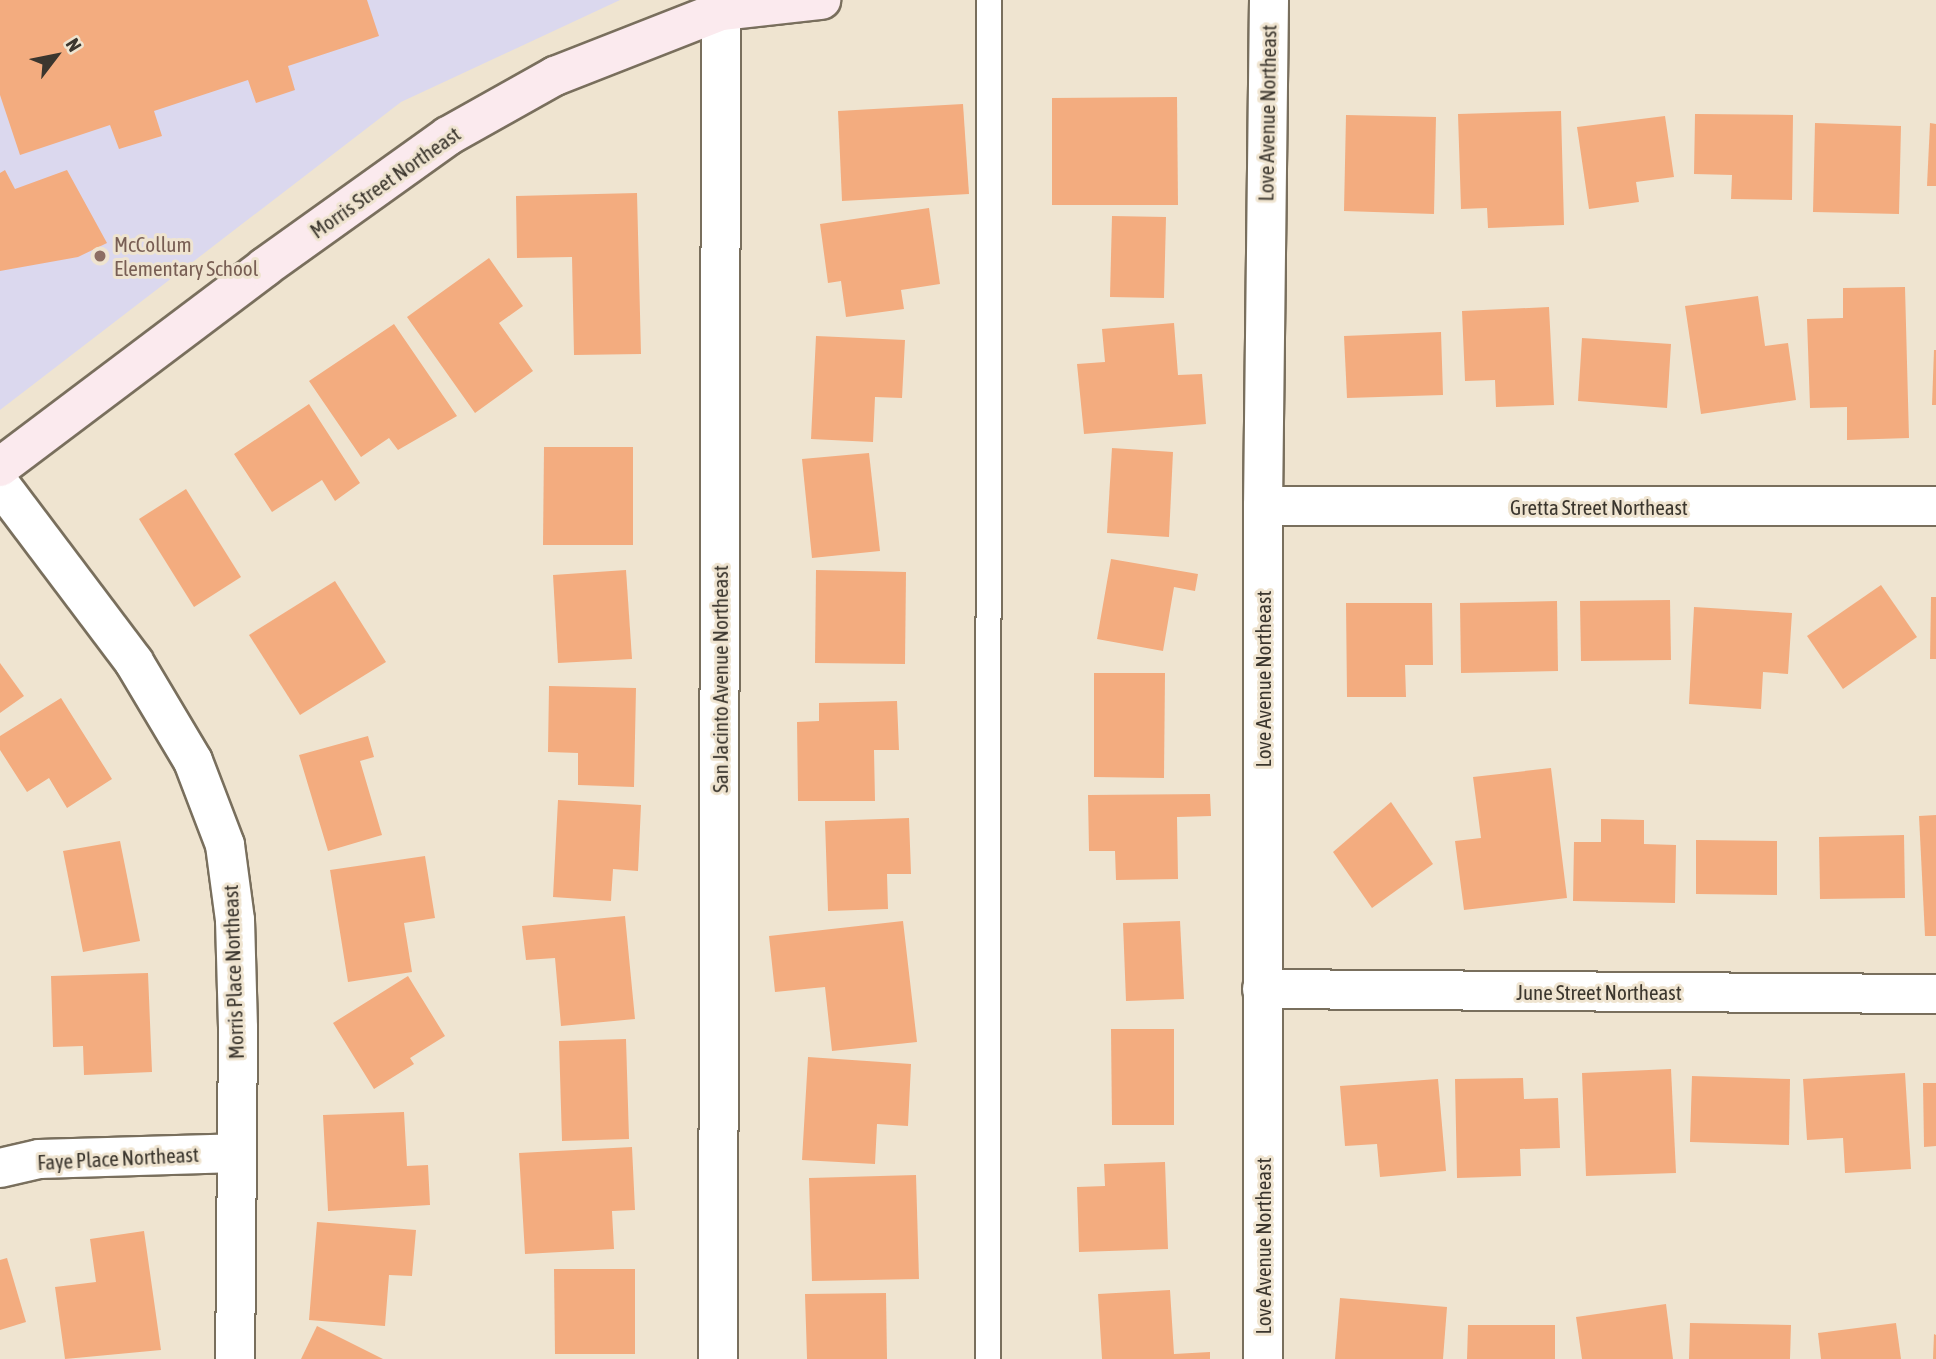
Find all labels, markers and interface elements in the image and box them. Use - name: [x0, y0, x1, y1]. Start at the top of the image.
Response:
- north arrow: [21, 21, 91, 91]
- street label: Love Avenue Northeast: [1253, 24, 1281, 202]
- text: N: [62, 34, 86, 55]
- street label: Morris Street Northeast: [305, 121, 465, 243]
- place label: McCollum Elementary School: [114, 231, 258, 281]
- marker: McCollum Elementary School: [92, 248, 108, 264]
- street label: Gretta Street Northeast: [1510, 494, 1688, 520]
- street label: San Jacinto Avenue Northeast: [707, 565, 733, 793]
- street label: Love Avenue Northeast: [1250, 591, 1276, 767]
- street label: Morris Place Northeast: [217, 884, 249, 1060]
- street label: June Street Northeast: [1516, 979, 1682, 1005]
- street label: Faye Place Northeast: [37, 1141, 199, 1175]
- street label: Love Avenue Northeast: [1250, 1158, 1276, 1334]

